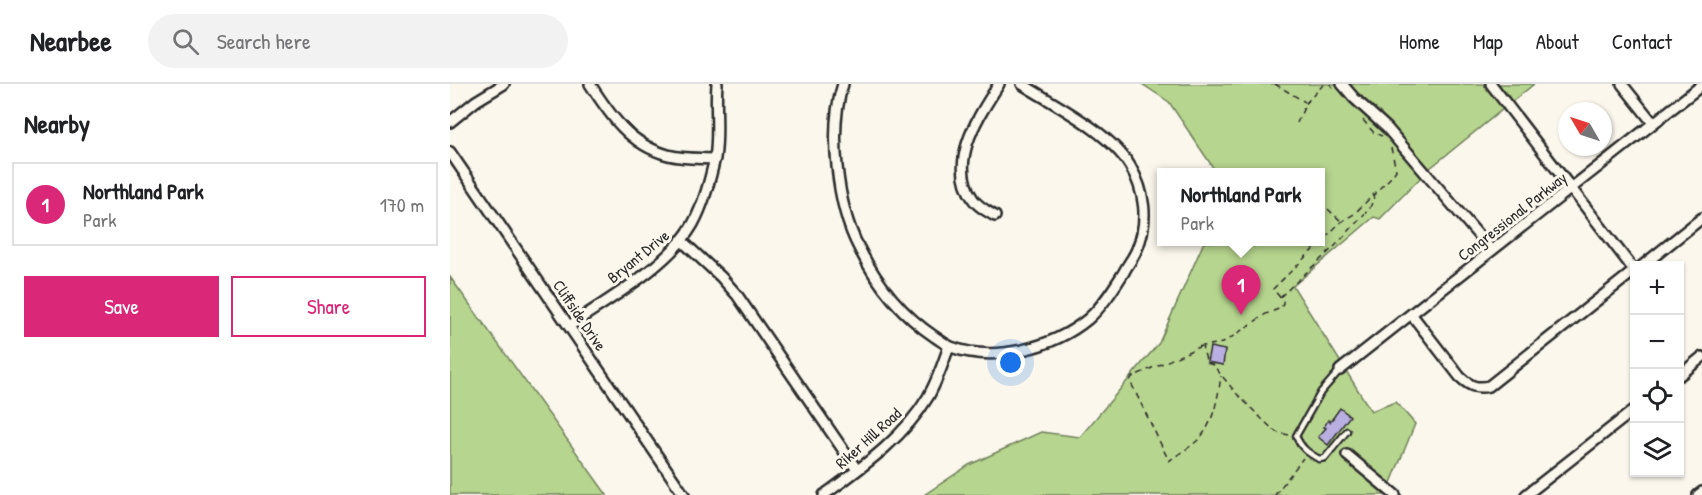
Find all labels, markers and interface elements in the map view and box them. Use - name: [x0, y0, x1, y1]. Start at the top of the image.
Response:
- search box: [148, 14, 568, 68]
- text: Nearbee: [30, 22, 112, 60]
- icon: search: [169, 25, 202, 58]
- text: Search here: [217, 26, 311, 56]
- text: Home: [1399, 27, 1440, 56]
- text: Map: [1473, 27, 1503, 56]
- text: About: [1536, 27, 1579, 56]
- text: Contact: [1612, 27, 1672, 56]
- north arrow: [1558, 102, 1612, 156]
- text: Nearby: [24, 106, 90, 141]
- street label: Congressional Parkway: [1453, 166, 1571, 266]
- popup: [1157, 168, 1325, 246]
- text: Northland Park: [83, 176, 204, 206]
- text: Northland Park: [1181, 179, 1301, 209]
- text: 1: [42, 191, 49, 218]
- text: 170 m: [380, 191, 424, 218]
- text: Park: [83, 206, 116, 233]
- text: Park: [1181, 209, 1214, 236]
- street label: Bryant Drive: [602, 224, 674, 288]
- map controls: [1630, 261, 1684, 477]
- button: +: [1630, 261, 1684, 315]
- pin: 1: [1222, 266, 1260, 315]
- street label: Cliffside Drive: [548, 275, 612, 355]
- button: Save: [24, 276, 219, 337]
- button: Share: [231, 276, 426, 337]
- button: −: [1630, 315, 1684, 369]
- your location: [996, 348, 1025, 377]
- button: locate: [1630, 369, 1684, 423]
- street label: Riker Hill Road: [830, 403, 906, 473]
- button: layers: [1630, 423, 1684, 477]

